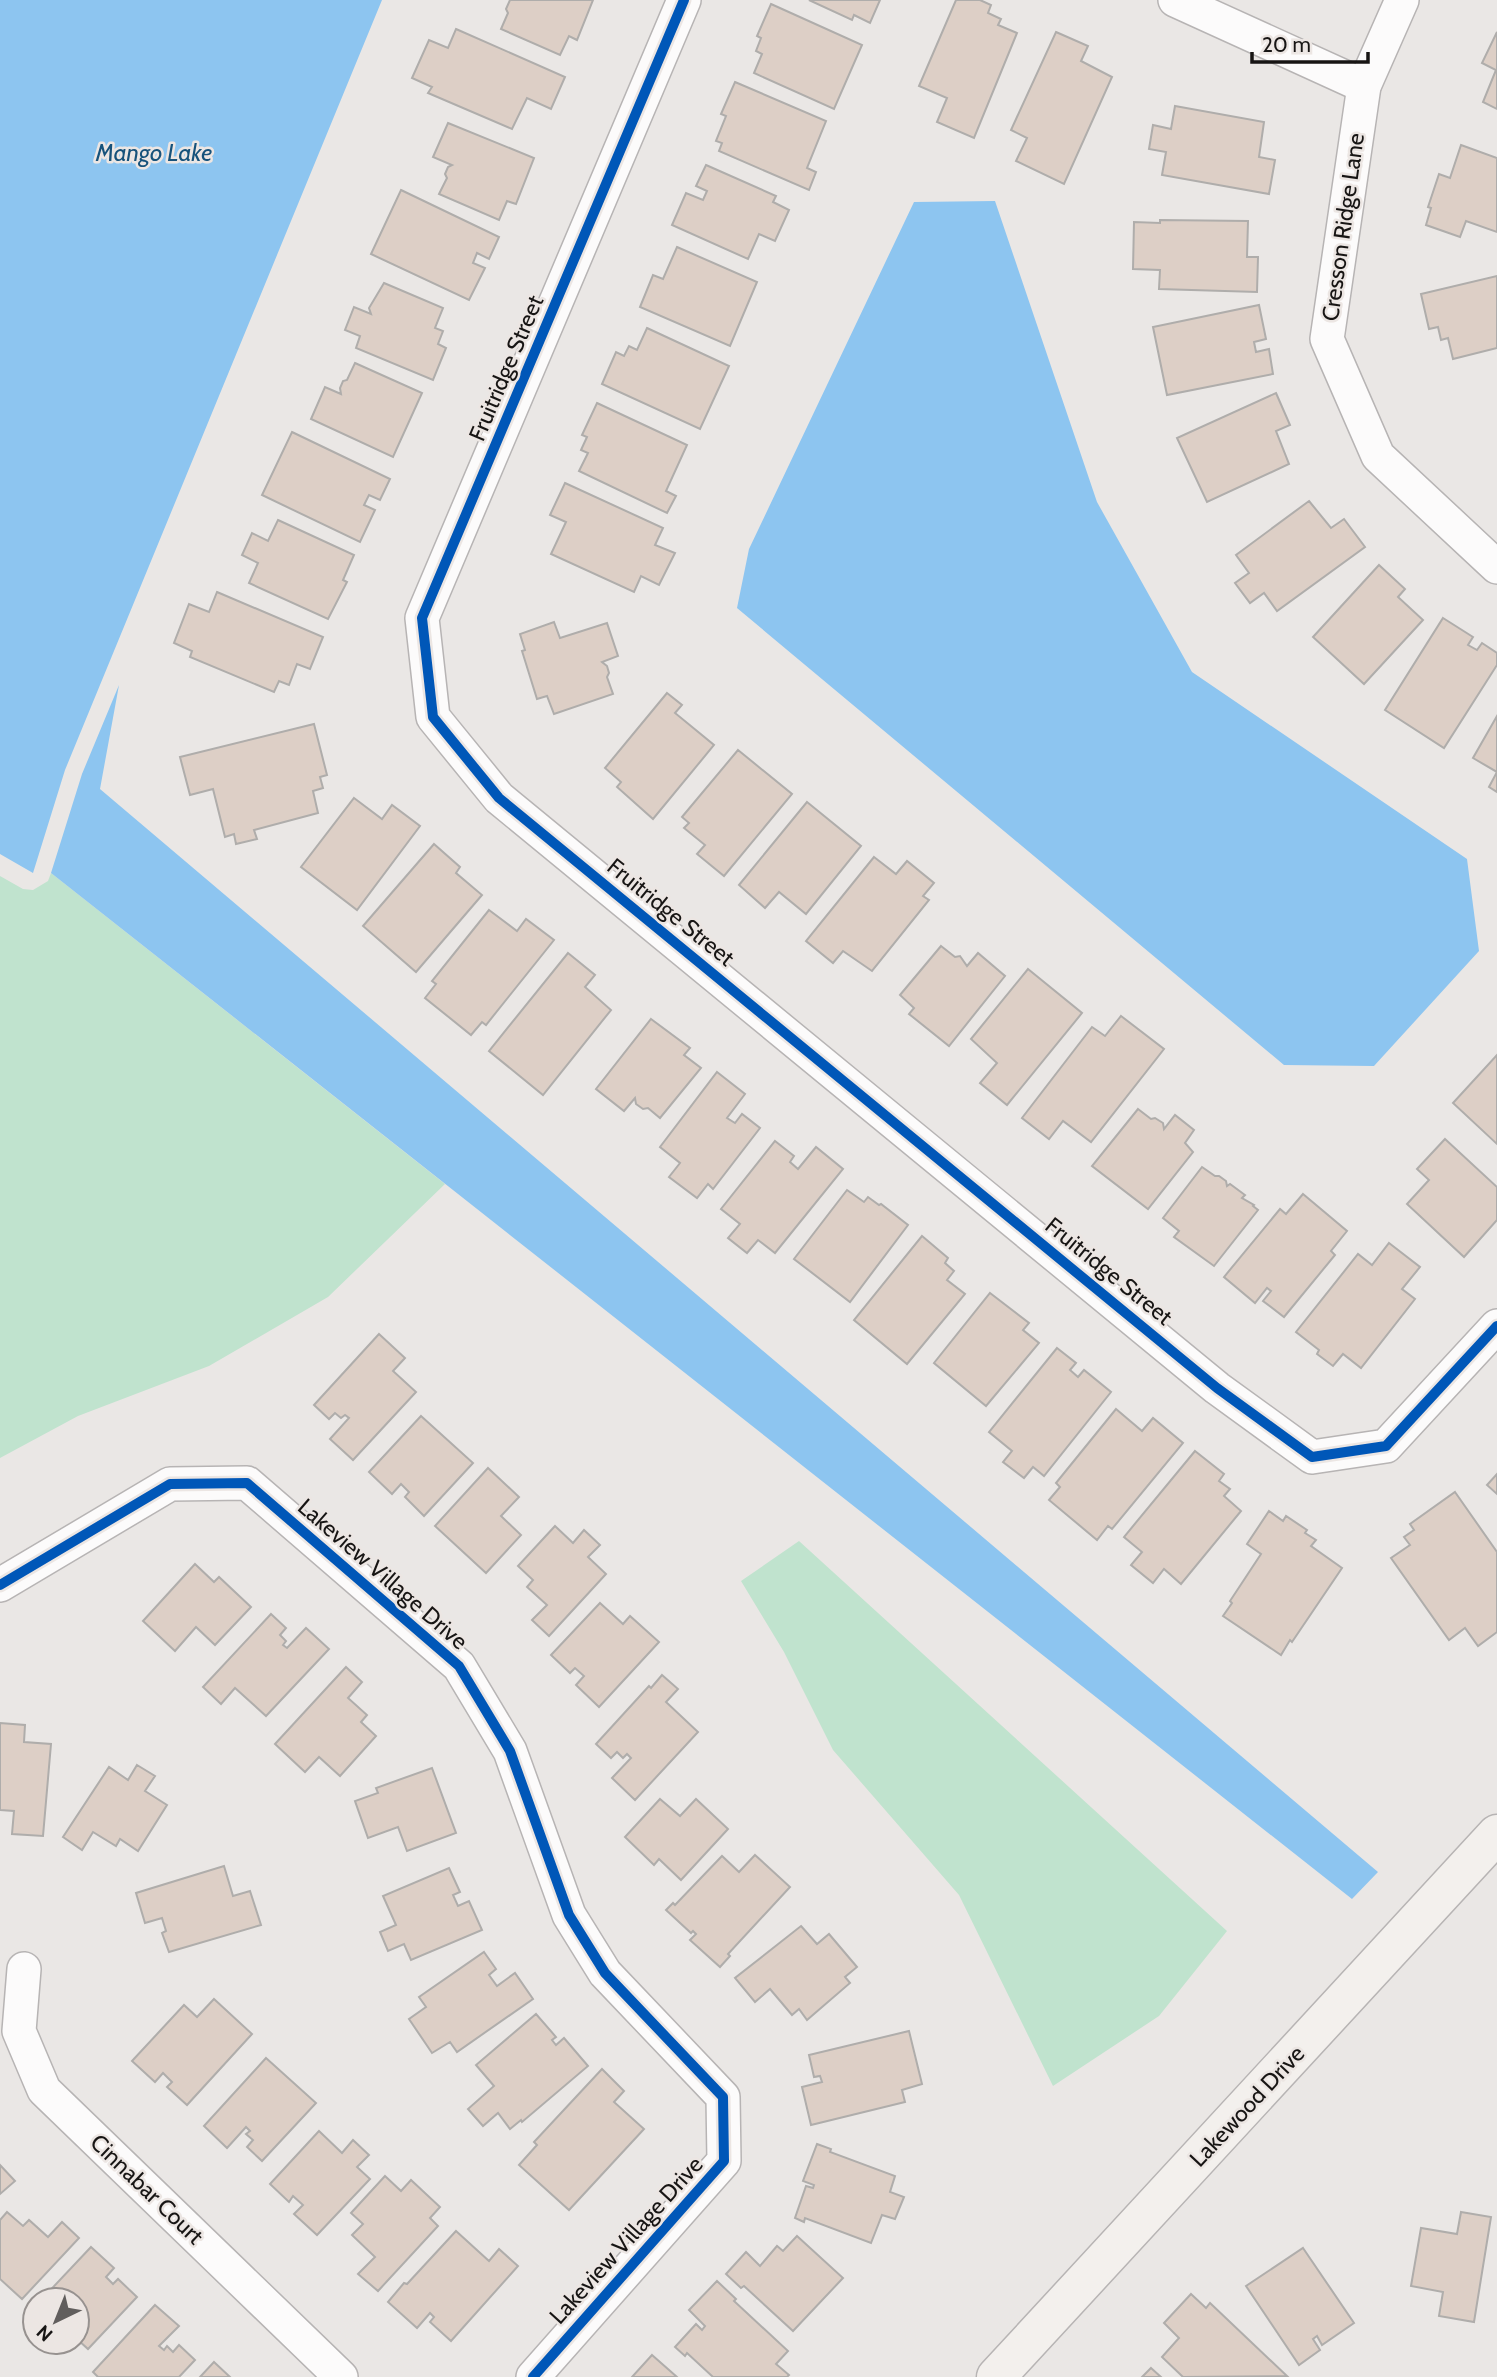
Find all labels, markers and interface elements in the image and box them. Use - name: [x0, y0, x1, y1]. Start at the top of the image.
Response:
- scale bar: [1252, 21, 1368, 65]
- text: 20 m: [1262, 32, 1311, 57]
- street label: Cresson Ridge Lane: [1316, 131, 1370, 323]
- water label: Mango Lake: [95, 138, 212, 167]
- street label: Fruitridge Street: [463, 291, 549, 445]
- street label: Fruitridge Street: [602, 852, 740, 972]
- street label: Fruitridge Street: [1040, 1211, 1178, 1331]
- street label: Lakeview Village Drive: [292, 1493, 474, 1655]
- street label: Lakewood Drive: [1184, 2039, 1310, 2172]
- street label: Cinnabar Court: [85, 2128, 210, 2250]
- street label: Lakeview Village Drive: [543, 2150, 709, 2330]
- north arrow: [21, 2286, 91, 2356]
- text: N: [32, 2320, 58, 2346]

